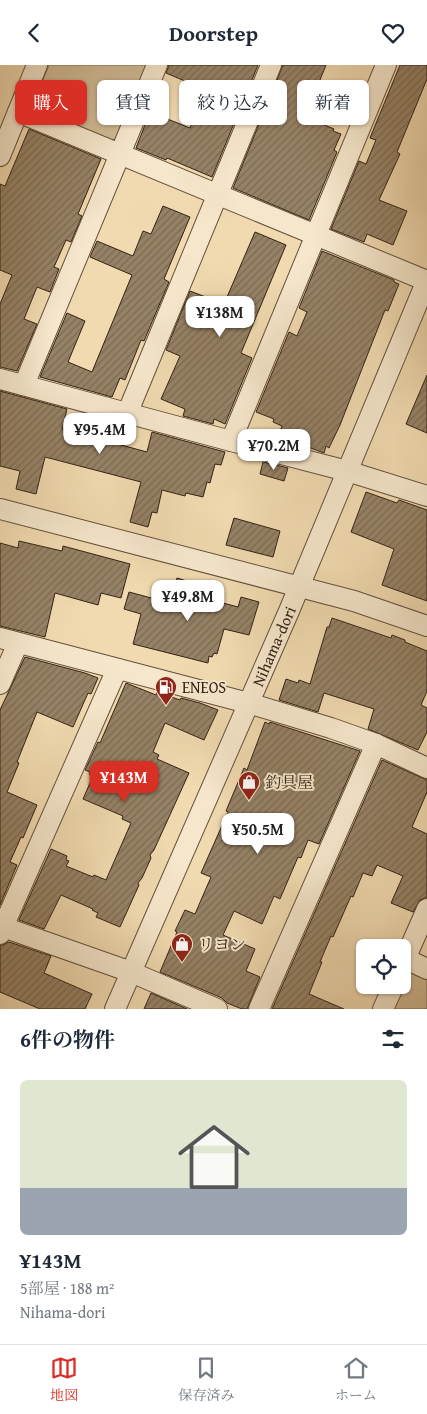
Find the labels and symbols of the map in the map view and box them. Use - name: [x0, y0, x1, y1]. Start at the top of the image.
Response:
- pin: ¥138M: [185, 295, 255, 338]
- pin: ¥95.4M: [59, 413, 141, 455]
- pin: ¥70.2M: [233, 429, 315, 471]
- pin: ¥49.8M: [147, 579, 229, 622]
- street label: Nihama-dori: [246, 602, 302, 690]
- fuel station icon: ENEOS: [154, 675, 178, 706]
- place label: ENEOS: [182, 675, 226, 699]
- pin: ¥143M: [89, 761, 159, 803]
- shop icon: 釣具屋: [237, 770, 261, 801]
- place label: 釣具屋: [265, 770, 313, 794]
- pin: ¥50.5M: [217, 813, 299, 855]
- shop icon: リヨン: [170, 932, 194, 963]
- place label: リヨン: [198, 932, 246, 956]

